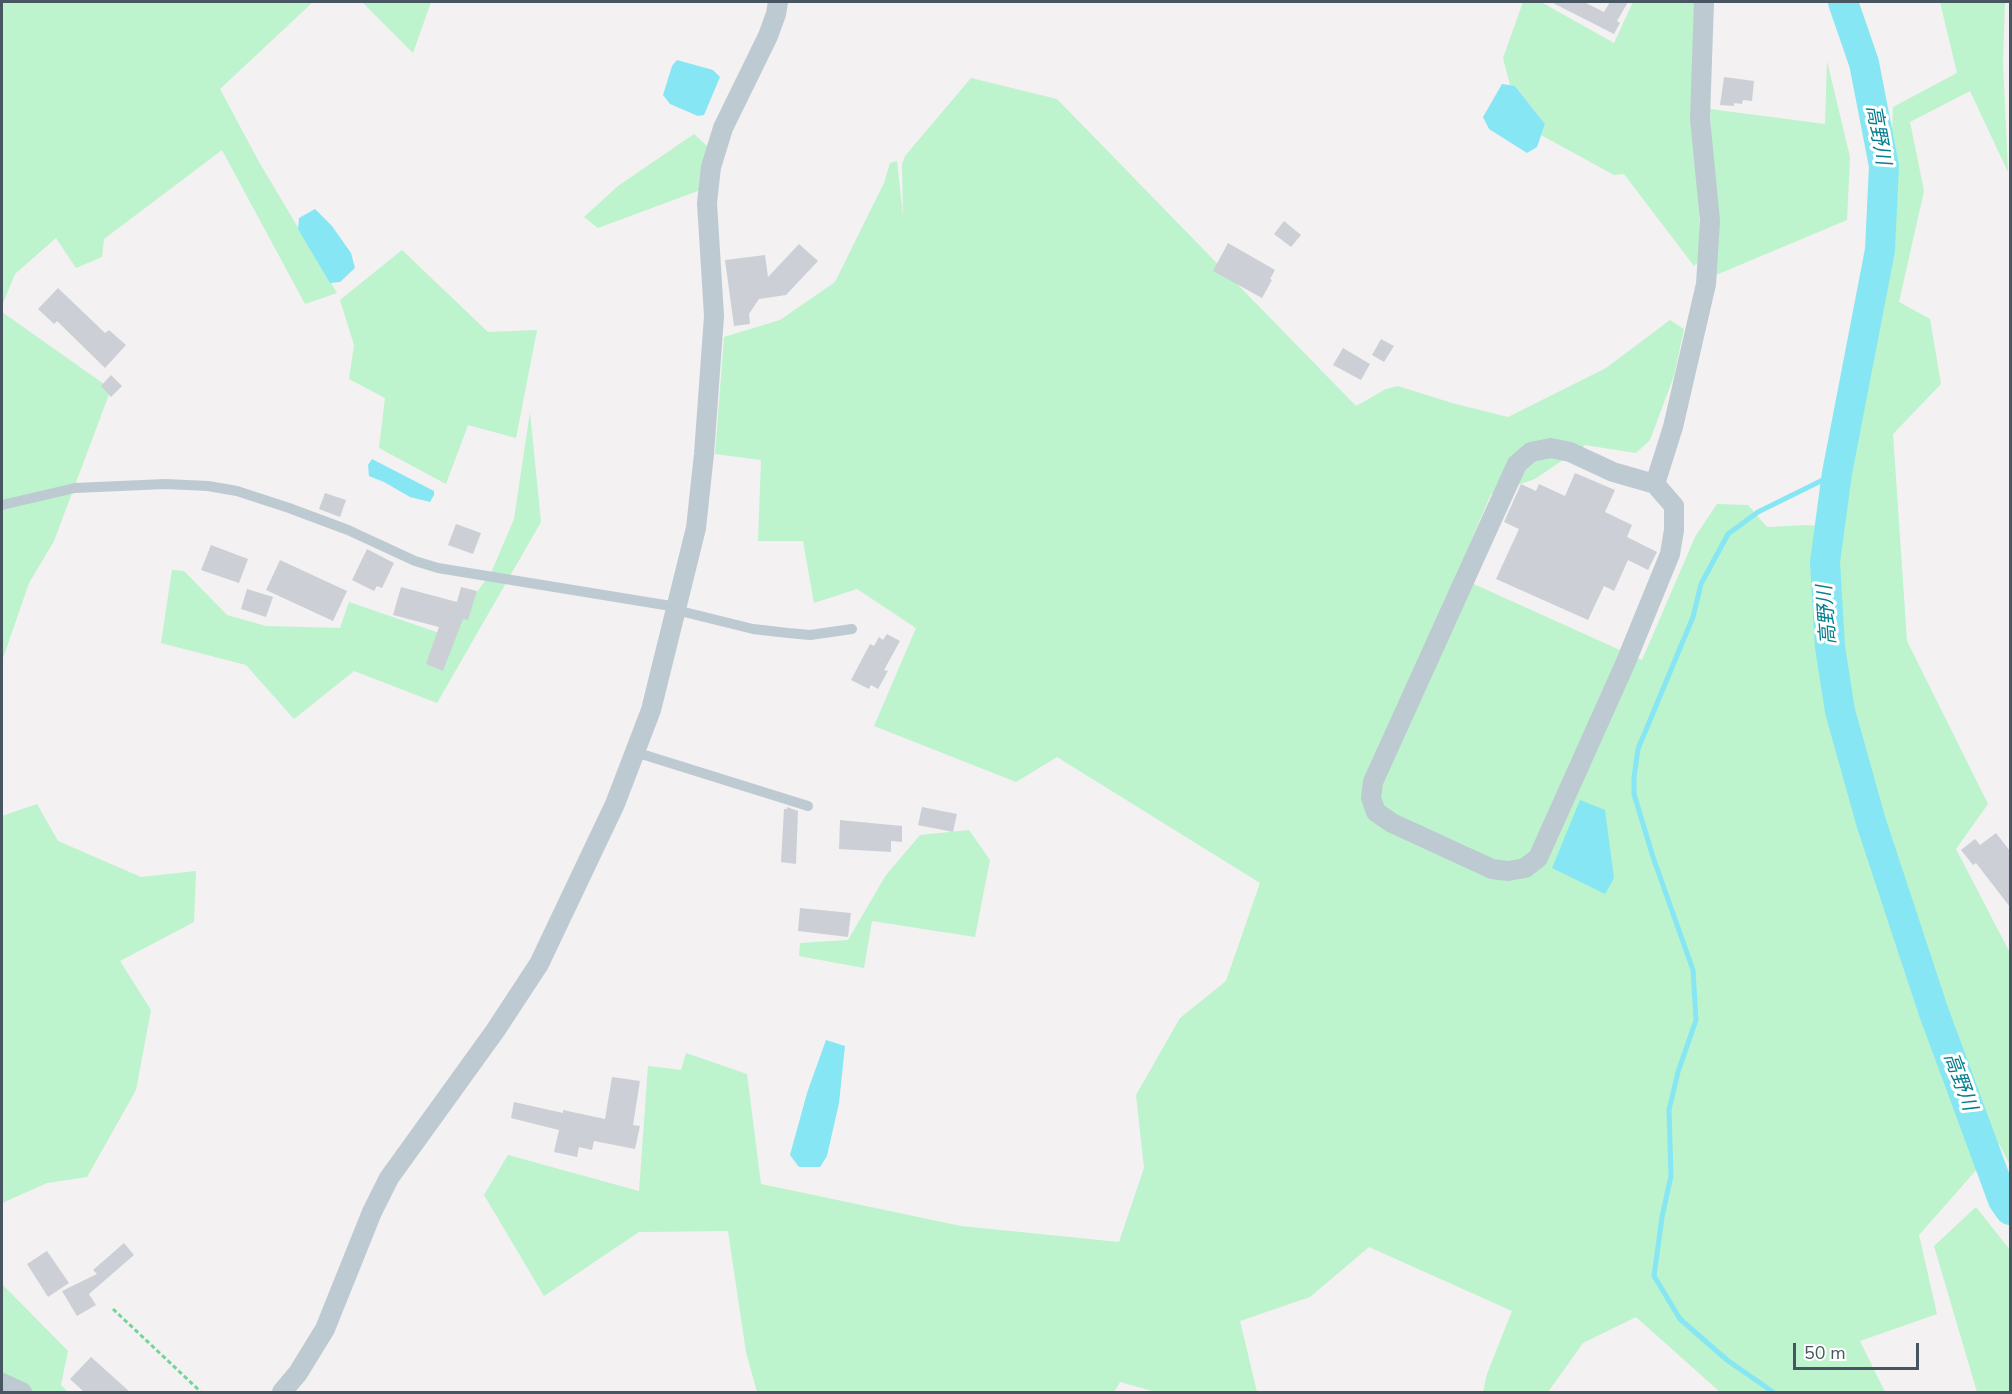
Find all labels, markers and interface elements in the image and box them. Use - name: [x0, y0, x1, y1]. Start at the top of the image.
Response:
- water label: 高野川: [1860, 103, 1894, 167]
- water label: 高野川: [1814, 584, 1842, 646]
- water label: 高野川: [1937, 1050, 1981, 1114]
- scale bar: [1796, 1331, 1922, 1369]
- text: 50 m: [1804, 1341, 1846, 1365]

